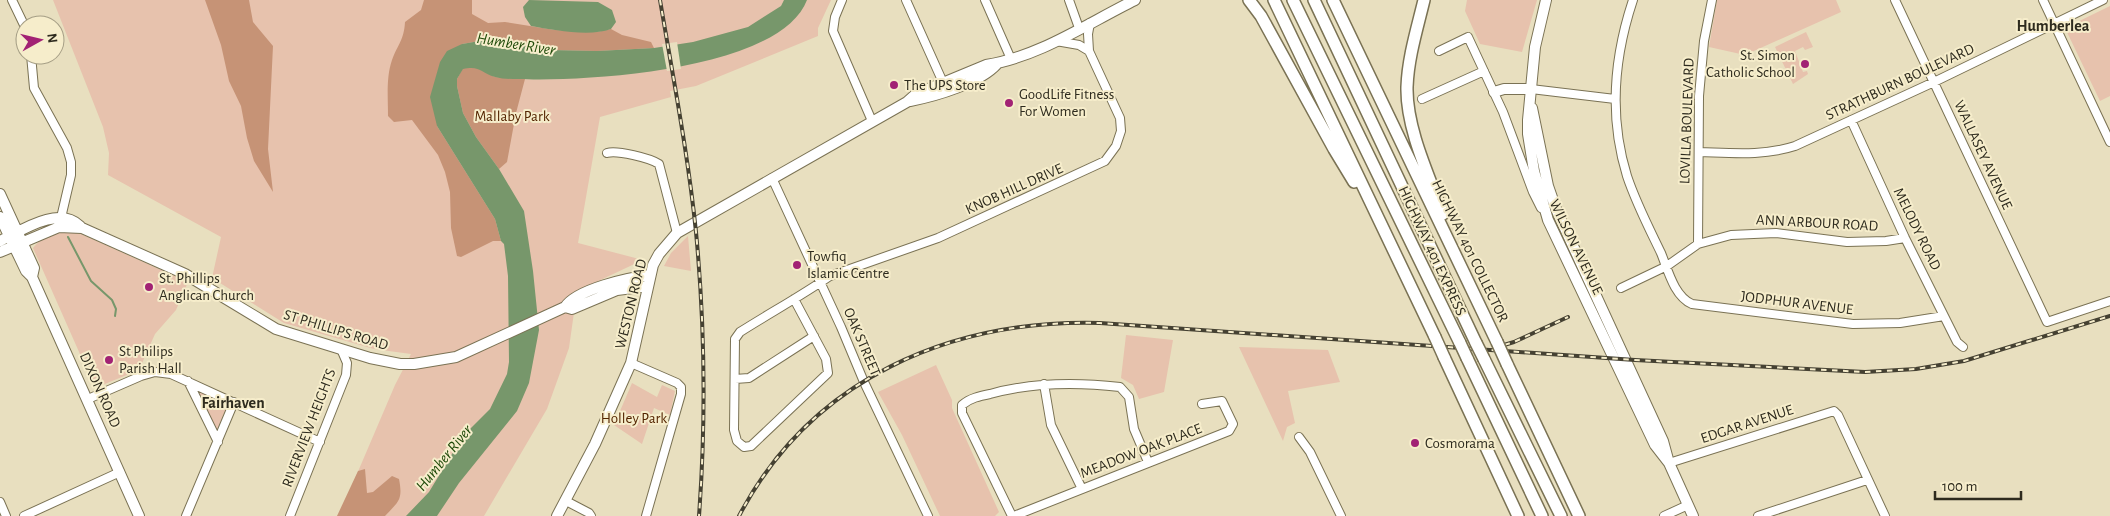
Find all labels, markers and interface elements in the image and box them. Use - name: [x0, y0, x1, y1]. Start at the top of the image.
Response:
- north arrow: [15, 15, 65, 65]
- district label: Humberlea: [2017, 18, 2090, 34]
- water label: Humber River: [476, 30, 557, 58]
- text: N: [44, 33, 59, 44]
- street label: STRATHBURN BOULEVARD: [1824, 41, 1977, 123]
- place label: St. Simon Catholic School: [1706, 48, 1795, 80]
- street label: LOVILLA BOULEVARD: [1677, 57, 1697, 184]
- marker: St. Simon Catholic School: [1799, 58, 1811, 70]
- place label: The UPS Store: [904, 78, 986, 93]
- marker: The UPS Store: [888, 79, 900, 91]
- place label: GoodLife Fitness For Women: [1019, 87, 1114, 119]
- marker: GoodLife Fitness For Women: [1003, 97, 1015, 109]
- street label: WALLASEY AVENUE: [1951, 98, 2015, 212]
- park label: Mallaby Park: [474, 109, 550, 124]
- street label: KNOB HILL DRIVE: [963, 161, 1065, 217]
- street label: HIGHWAY 401 COLLECTOR: [1429, 177, 1511, 325]
- street label: HIGHWAY 401 EXPRESS: [1395, 184, 1469, 318]
- street label: MELODY ROAD: [1891, 185, 1944, 273]
- street label: WILSON AVENUE: [1546, 197, 1606, 297]
- street label: ANN ARBOUR ROAD: [1756, 212, 1879, 234]
- place label: Towfiq Islamic Centre: [807, 249, 889, 281]
- street label: WESTON ROAD: [613, 257, 650, 351]
- marker: Towfiq Islamic Centre: [791, 259, 803, 271]
- place label: St. Phillips Anglican Church: [159, 271, 254, 303]
- marker: St. Phillips Anglican Church: [143, 281, 155, 293]
- street label: JODPHUR AVENUE: [1740, 289, 1854, 317]
- street label: OAK STREET: [841, 305, 883, 379]
- street label: ST PHILLIPS ROAD: [282, 307, 390, 353]
- place label: St Philips Parish Hall: [119, 344, 182, 376]
- street label: DIXON ROAD: [77, 350, 123, 430]
- marker: St Philips Parish Hall: [103, 354, 115, 366]
- street label: RIVERVIEW HEIGHTS: [279, 367, 339, 489]
- district label: Fairhaven: [201, 395, 265, 411]
- street label: EDGAR AVENUE: [1699, 402, 1795, 446]
- park label: Holley Park: [601, 411, 667, 426]
- water label: Humber River: [413, 421, 476, 494]
- street label: MEADOW OAK PLACE: [1078, 421, 1204, 481]
- place label: Cosmorama: [1425, 436, 1495, 451]
- marker: Cosmorama: [1409, 437, 1421, 449]
- scale bar: [1935, 468, 2021, 500]
- text: 100 m: [1942, 479, 1977, 494]

